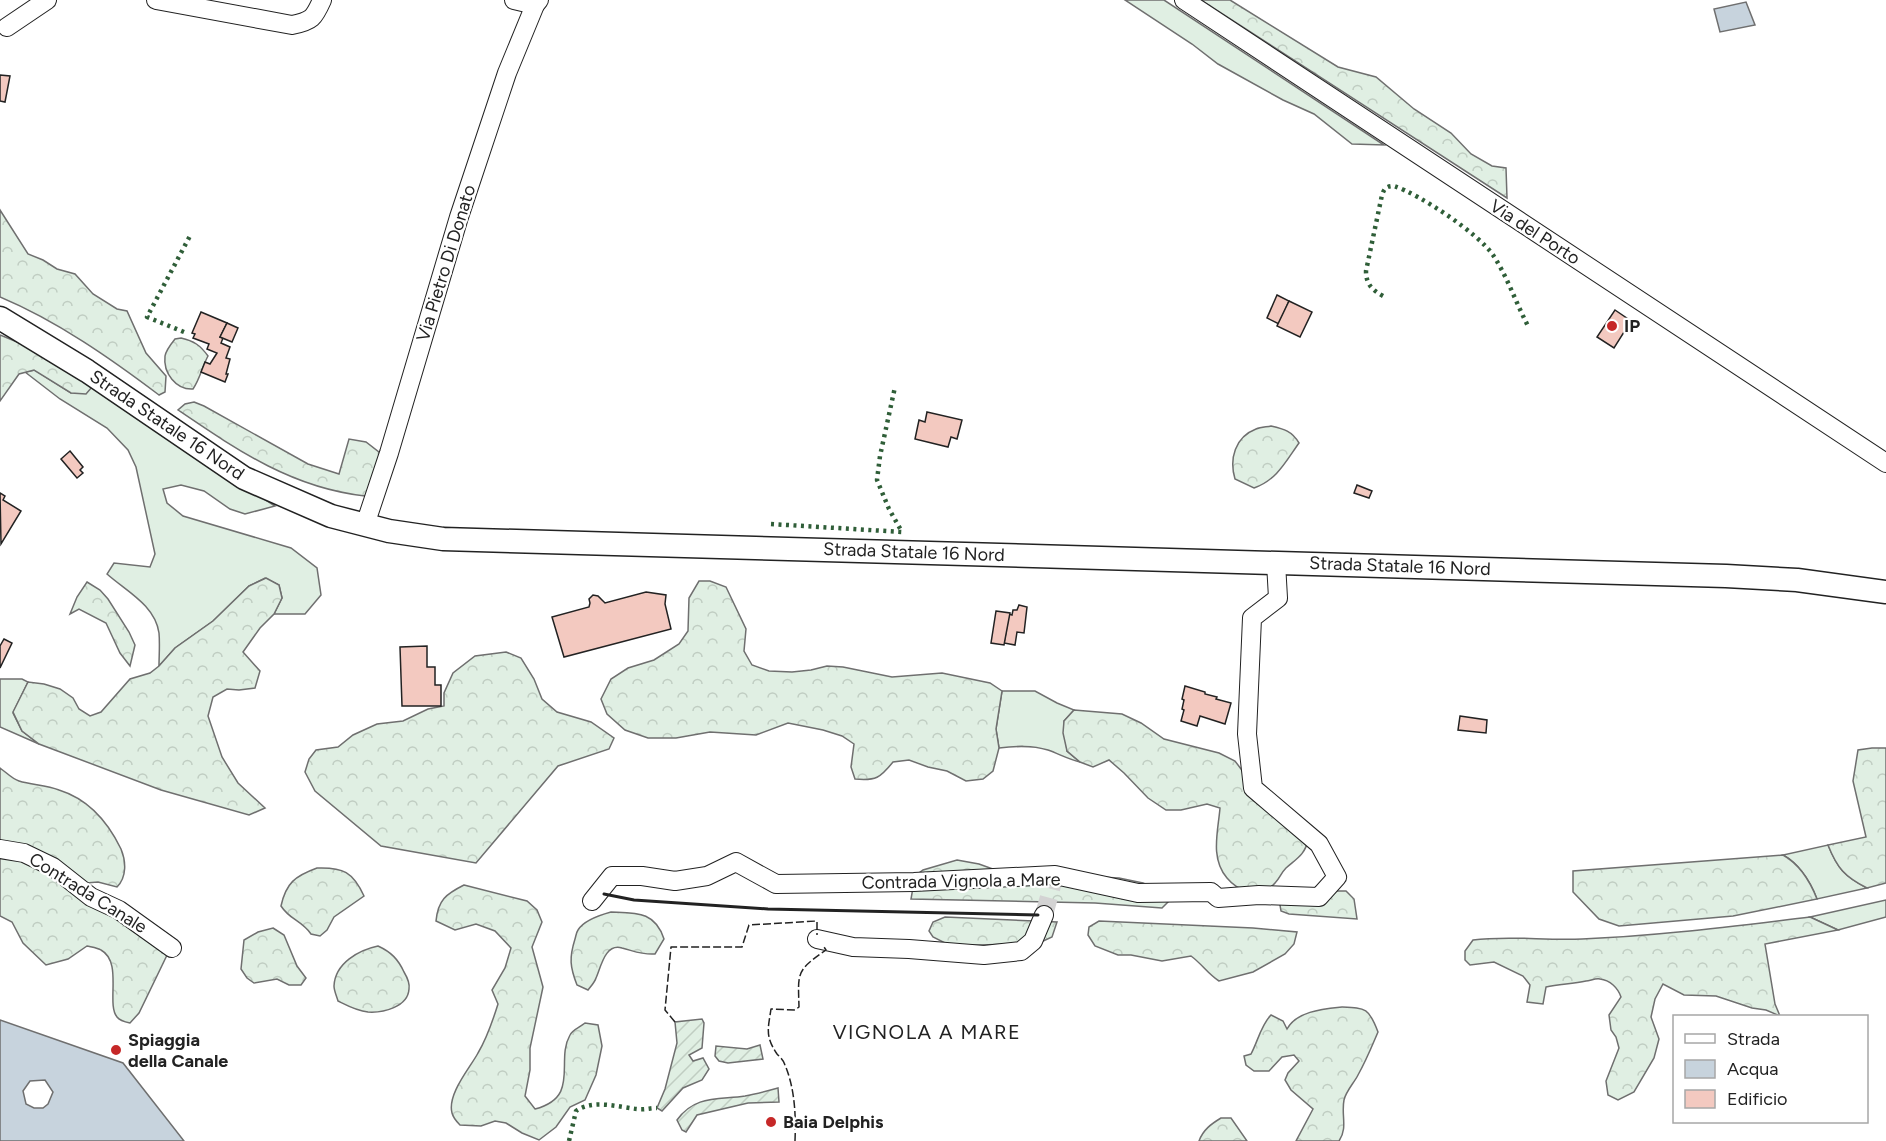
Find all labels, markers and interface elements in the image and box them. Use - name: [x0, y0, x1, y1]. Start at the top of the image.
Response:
- street label: Via Pietro Di Donato: [412, 182, 480, 344]
- street label: Via del Porto: [1486, 195, 1584, 269]
- place label: IP: [1624, 315, 1640, 337]
- marker: IP: [1605, 319, 1619, 333]
- street label: Strada Statale 16 Nord: [86, 365, 248, 485]
- street label: Strada Statale 16 Nord: [823, 538, 1005, 566]
- street label: Strada Statale 16 Nord: [1309, 552, 1491, 580]
- street label: Contrada Canale: [25, 848, 151, 938]
- street label: Contrada Vignola a Mare: [861, 868, 1061, 894]
- legend: [1673, 1015, 1868, 1123]
- district label: VIGNOLA A MARE: [833, 1020, 1021, 1044]
- text: Strada: [1727, 1028, 1780, 1050]
- place label: Spiaggia della Canale: [128, 1029, 228, 1072]
- marker: Spiaggia della Canale: [109, 1043, 123, 1057]
- text: Acqua: [1727, 1058, 1778, 1080]
- text: Edificio: [1727, 1088, 1788, 1110]
- place label: Baia Delphis: [783, 1111, 884, 1133]
- marker: Baia Delphis: [764, 1115, 778, 1129]

